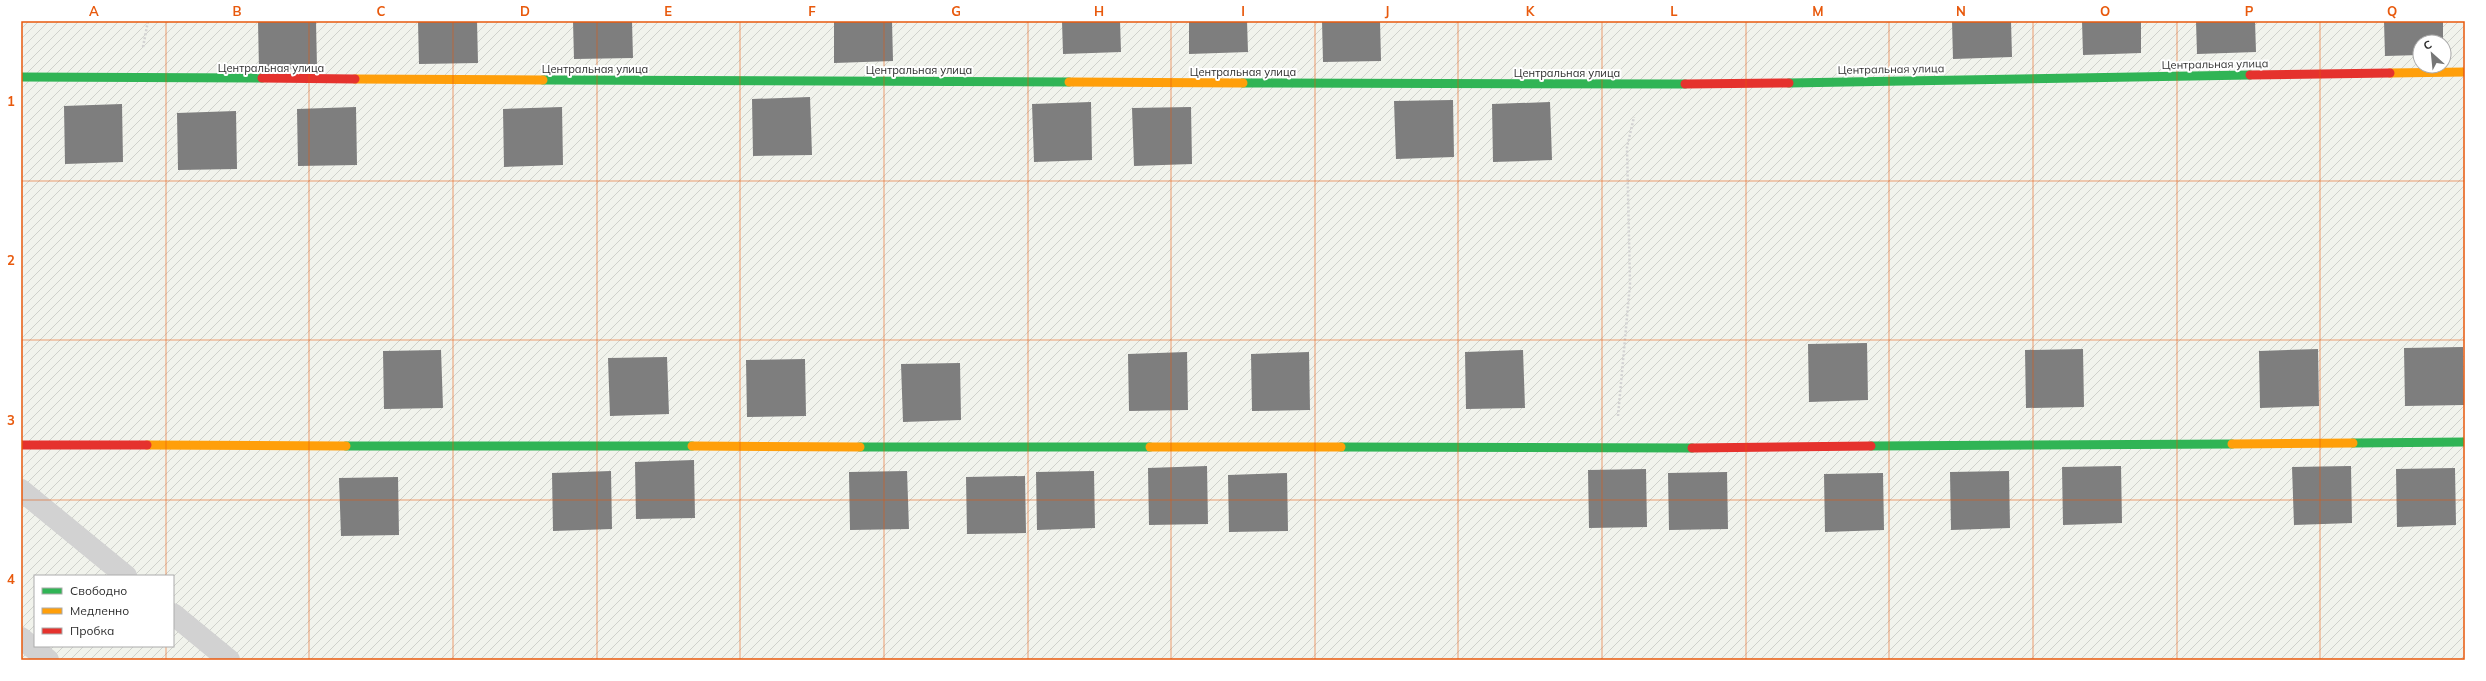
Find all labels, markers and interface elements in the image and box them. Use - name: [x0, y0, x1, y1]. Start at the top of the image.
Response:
- text: A: [89, 3, 99, 19]
- text: B: [233, 3, 242, 19]
- text: C: [377, 3, 386, 19]
- text: D: [520, 3, 530, 19]
- text: E: [664, 3, 672, 19]
- text: F: [808, 3, 816, 19]
- text: G: [951, 3, 961, 19]
- text: H: [1094, 3, 1104, 19]
- text: I: [1241, 3, 1245, 19]
- text: J: [1385, 3, 1389, 19]
- text: K: [1526, 3, 1536, 19]
- text: L: [1670, 3, 1678, 19]
- text: M: [1812, 3, 1824, 19]
- text: N: [1956, 3, 1966, 19]
- text: O: [2100, 3, 2110, 19]
- text: P: [2245, 3, 2254, 19]
- text: Q: [2387, 3, 2397, 19]
- north arrow: [2412, 34, 2452, 74]
- text: С: [2421, 37, 2434, 53]
- street label: Центральная улица: [2162, 56, 2268, 72]
- street label: Центральная улица: [218, 61, 324, 75]
- street label: Центральная улица: [1838, 61, 1944, 77]
- street label: Центральная улица: [542, 62, 648, 76]
- street label: Центральная улица: [866, 63, 972, 77]
- street label: Центральная улица: [1190, 65, 1296, 79]
- street label: Центральная улица: [1514, 66, 1620, 80]
- text: 1: [7, 93, 15, 109]
- text: 2: [7, 252, 15, 268]
- text: 3: [7, 412, 15, 428]
- text: 4: [7, 571, 15, 587]
- legend: [34, 575, 174, 647]
- text: Свободно: [70, 583, 127, 598]
- text: Медленно: [70, 603, 129, 618]
- text: Пробка: [70, 623, 114, 638]

